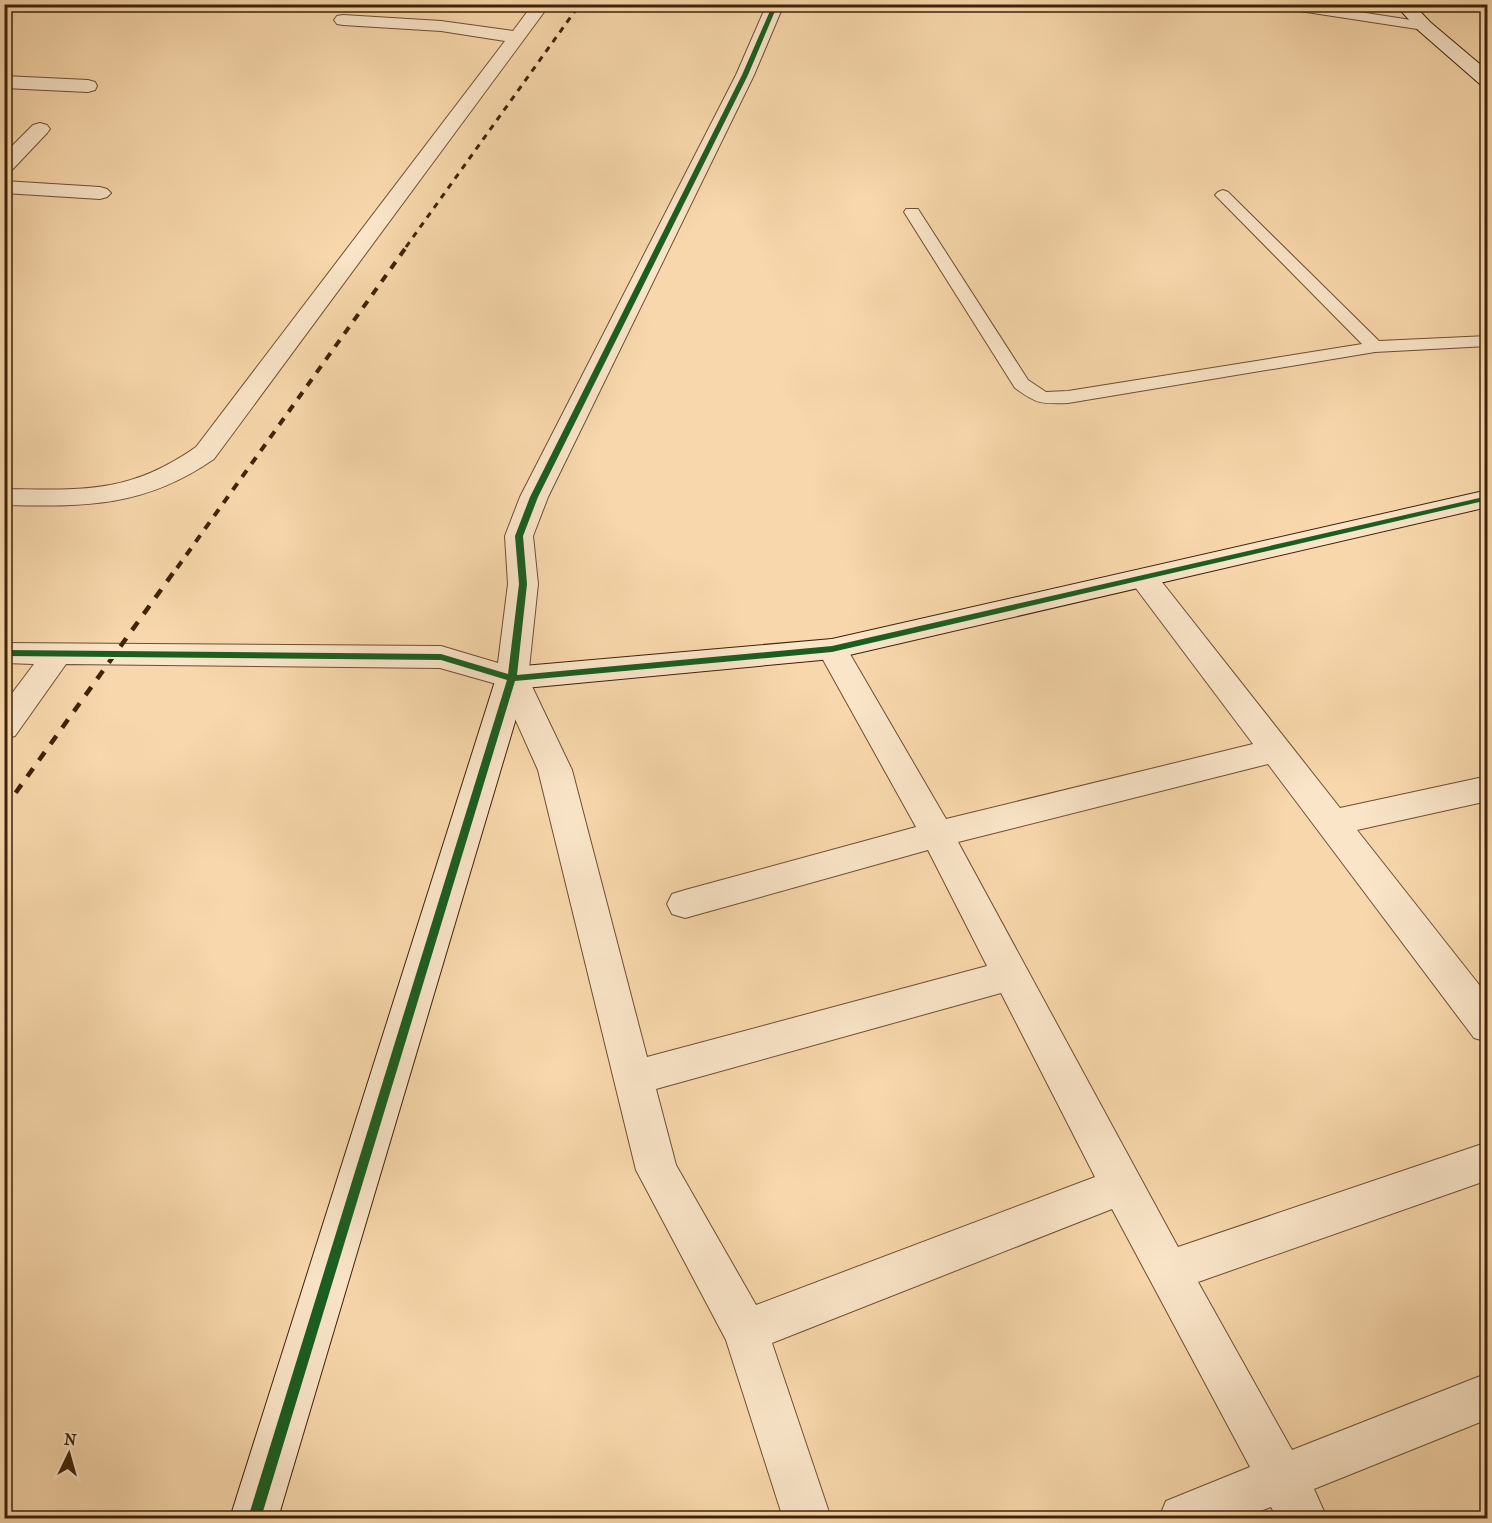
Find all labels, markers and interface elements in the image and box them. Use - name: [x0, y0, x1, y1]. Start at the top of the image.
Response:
- north arrow: [39, 1424, 99, 1484]
- text: N: [63, 1430, 78, 1450]

